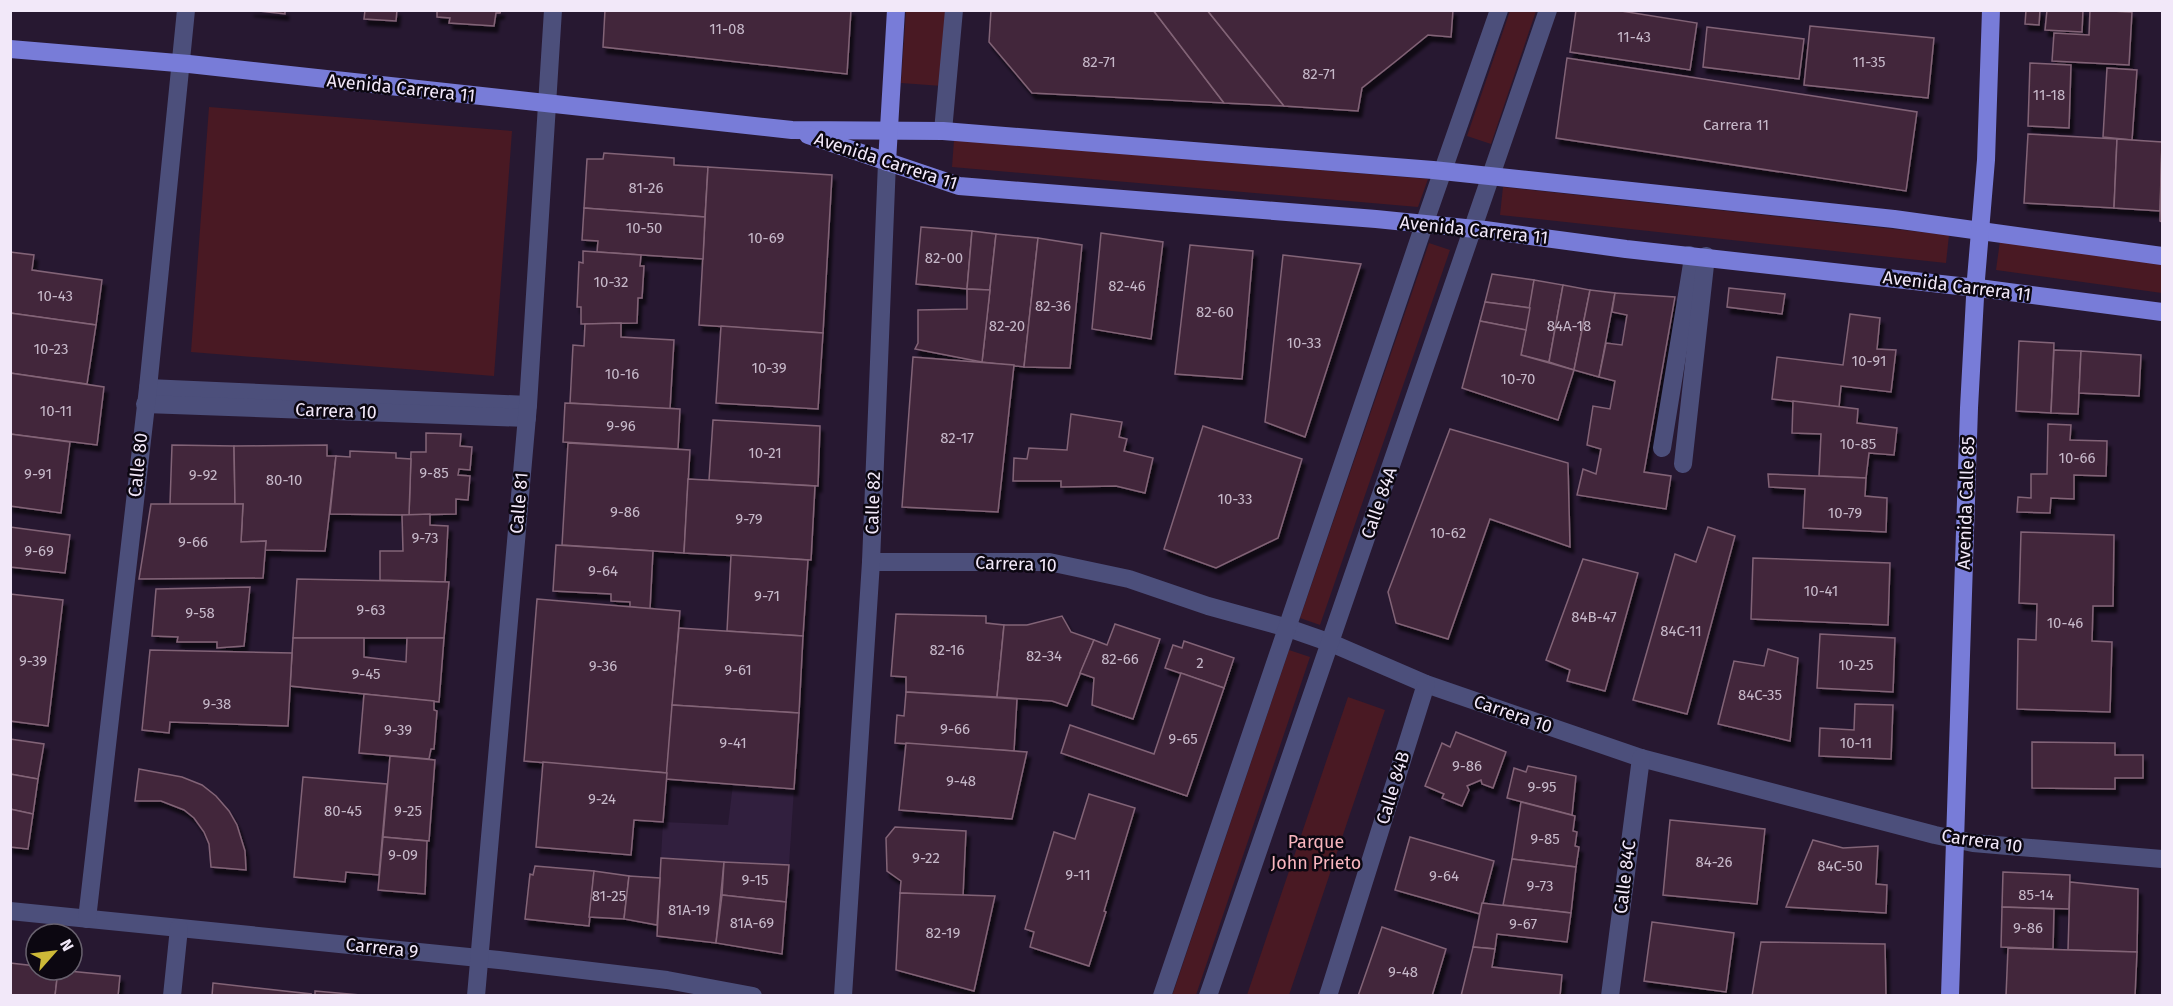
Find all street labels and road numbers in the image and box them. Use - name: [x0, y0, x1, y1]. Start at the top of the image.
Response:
- street label: Avenida Carrera 11: [326, 69, 476, 107]
- street label: Avenida Carrera 11: [812, 128, 960, 194]
- street label: Avenida Carrera 11: [1399, 211, 1549, 249]
- street label: Avenida Carrera 11: [1882, 266, 2032, 306]
- street label: Carrera 10: [295, 399, 377, 423]
- street label: Calle 80: [124, 432, 152, 498]
- street label: Avenida Calle 85: [1953, 436, 1979, 570]
- street label: Calle 84A: [1356, 464, 1402, 542]
- street label: Calle 81: [505, 471, 533, 535]
- street label: Calle 82: [861, 471, 885, 535]
- street label: Carrera 10: [975, 552, 1057, 576]
- street label: Carrera 10: [1471, 690, 1555, 738]
- street label: Calle 84B: [1372, 749, 1414, 827]
- street label: Carrera 10: [1940, 824, 2024, 858]
- street label: Calle 84C: [1610, 839, 1640, 915]
- street label: Carrera 9: [344, 933, 420, 963]

